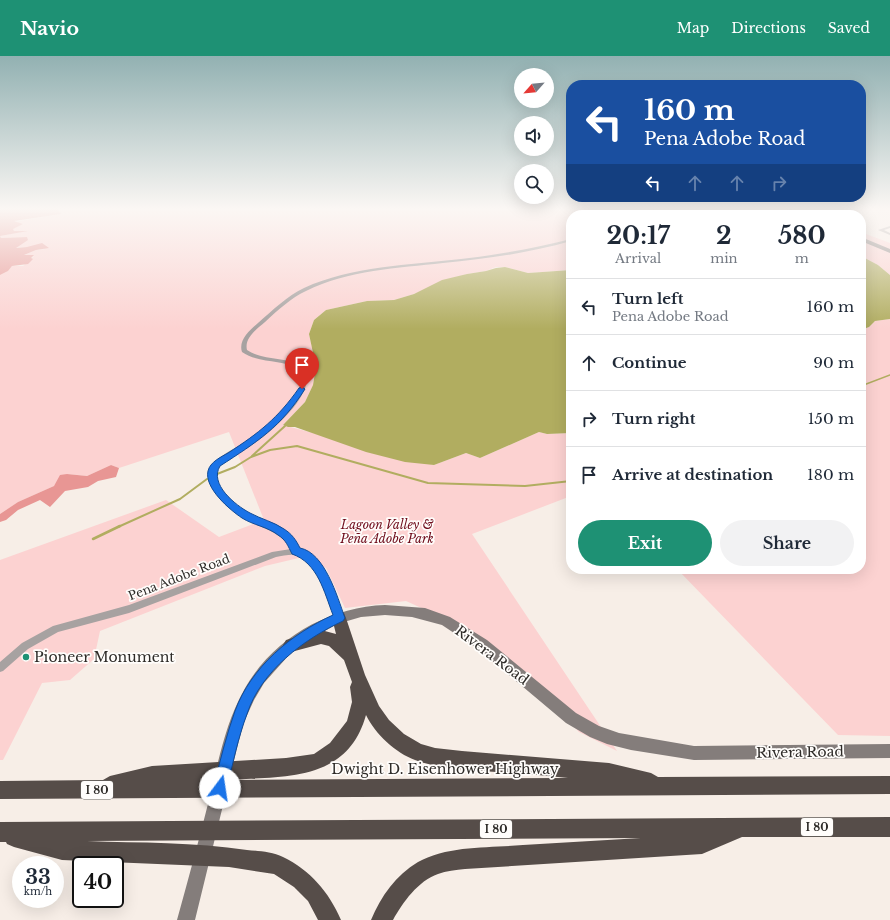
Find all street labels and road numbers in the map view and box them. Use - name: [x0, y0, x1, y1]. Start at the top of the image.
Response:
- street label: Pena Adobe Road: [126, 551, 232, 603]
- street label: Rivera Road: [452, 621, 533, 689]
- street label: Rivera Road: [756, 742, 844, 762]
- street label: Dwight D. Eisenhower Highway: [331, 760, 559, 778]
- road number: I 80: [81, 781, 113, 799]
- road number: I 80: [801, 818, 833, 836]
- road number: I 80: [480, 820, 512, 838]

